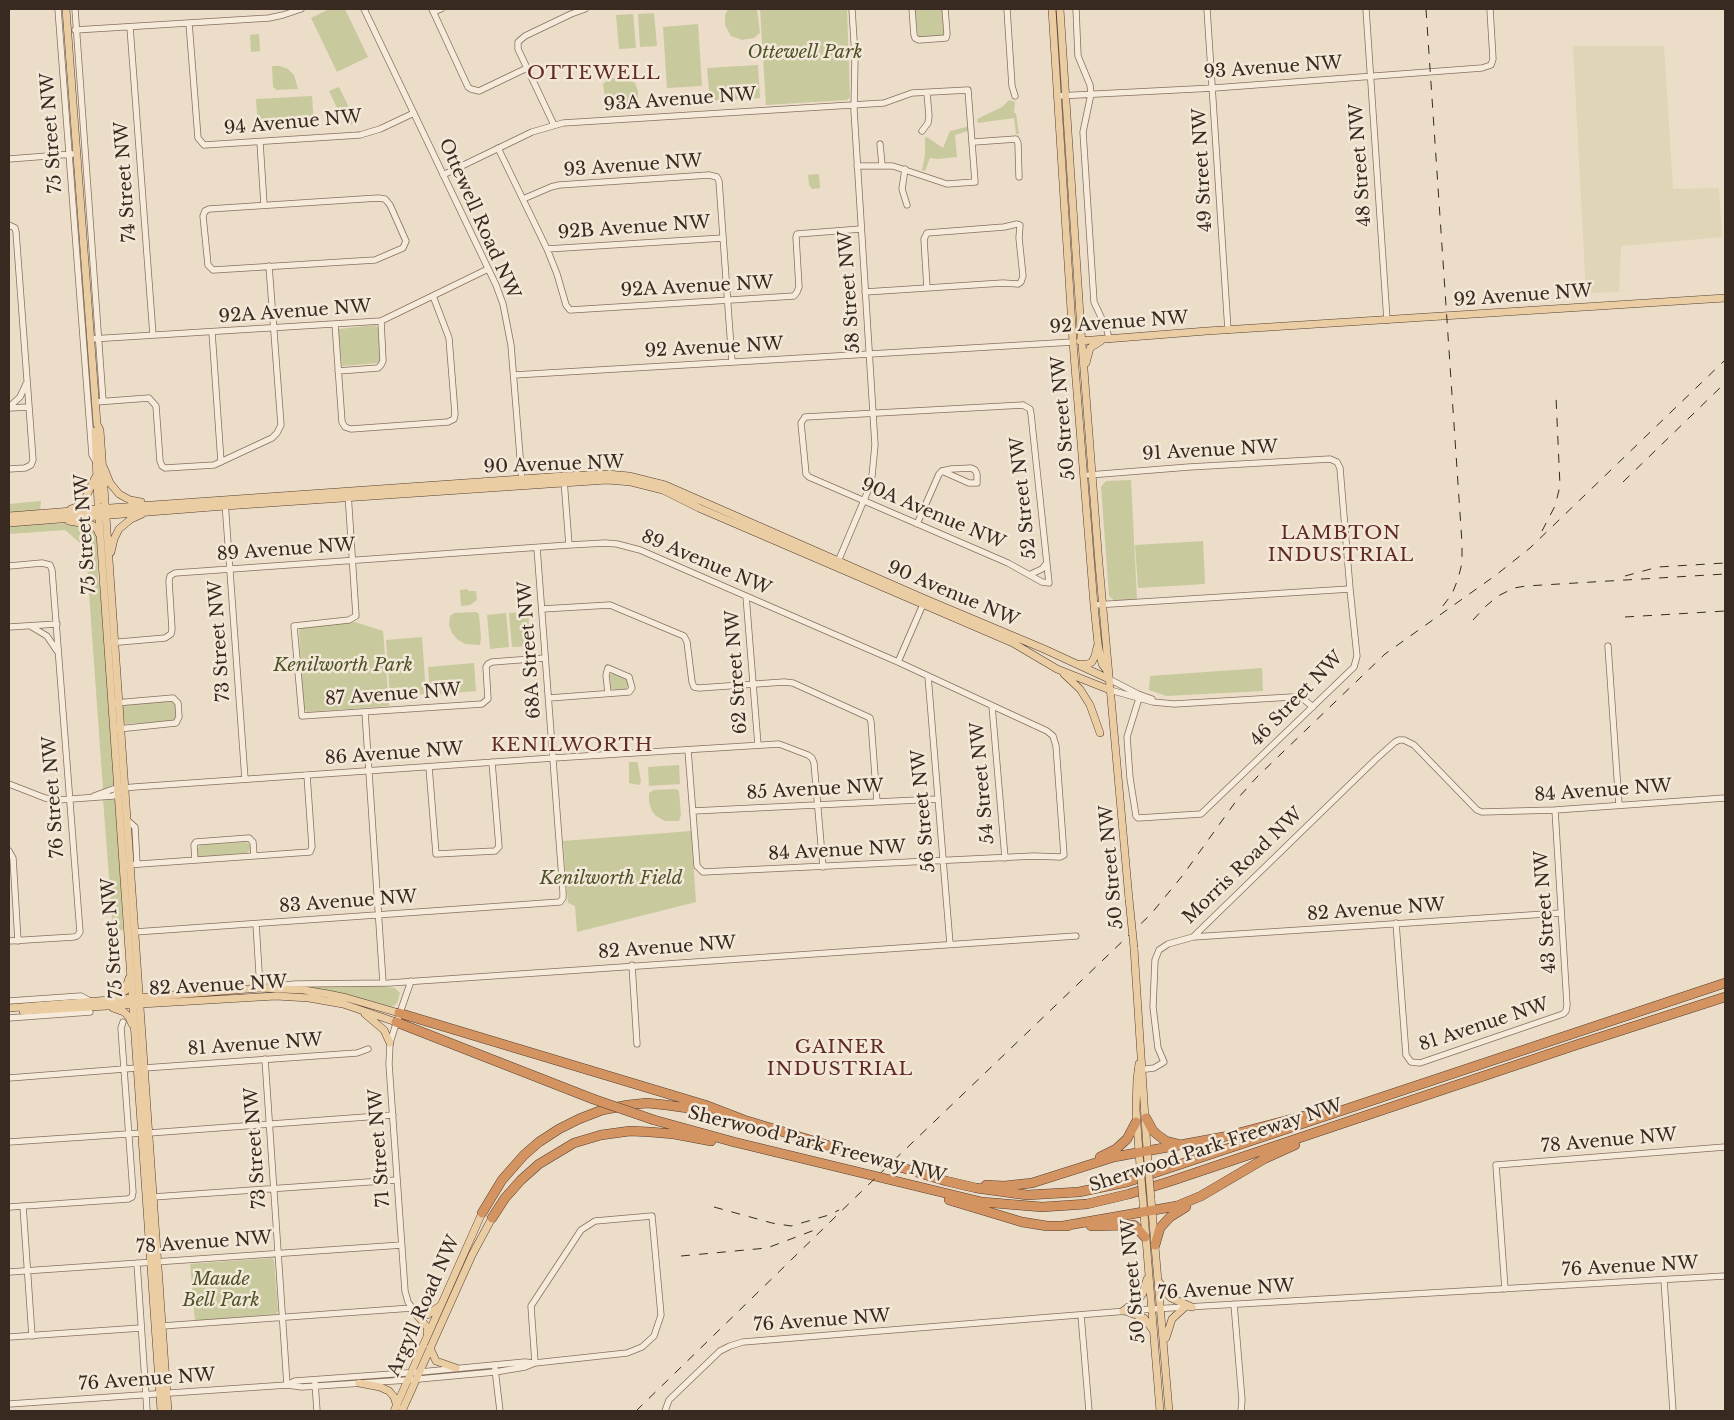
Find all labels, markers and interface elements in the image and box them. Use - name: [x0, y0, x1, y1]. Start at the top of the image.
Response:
- park label: Ottewell Park: [747, 42, 863, 64]
- street label: 93 Avenue NW: [1203, 52, 1343, 84]
- district label: OTTEWELL: [526, 63, 662, 85]
- street label: 75 Street NW: [37, 72, 67, 194]
- street label: 93A Avenue NW: [603, 84, 757, 116]
- street label: 48 Street NW: [1346, 103, 1376, 227]
- street label: 94 Avenue NW: [223, 106, 363, 140]
- street label: 49 Street NW: [1189, 108, 1217, 232]
- street label: 74 Street NW: [111, 121, 141, 243]
- street label: Ottewell Road NW: [434, 135, 524, 303]
- street label: 93 Avenue NW: [563, 150, 703, 182]
- street label: 92B Avenue NW: [557, 212, 711, 244]
- street label: 58 Street NW: [835, 230, 865, 354]
- street label: 92A Avenue NW: [620, 272, 774, 302]
- street label: 92 Avenue NW: [1453, 280, 1593, 312]
- street label: 92A Avenue NW: [218, 296, 372, 328]
- street label: 92 Avenue NW: [1049, 307, 1189, 339]
- street label: 92 Avenue NW: [644, 334, 784, 362]
- street label: 50 Street NW: [1048, 355, 1080, 481]
- street label: 52 Street NW: [1007, 436, 1041, 560]
- street label: 91 Avenue NW: [1142, 437, 1278, 465]
- street label: 90 Avenue NW: [483, 452, 625, 478]
- street label: 75 Street NW: [71, 473, 101, 595]
- street label: 90A Avenue NW: [858, 474, 1008, 554]
- district label: LAMBTON INDUSTRIAL: [1266, 523, 1416, 567]
- street label: 89 Avenue NW: [638, 526, 774, 600]
- street label: 89 Avenue NW: [216, 534, 356, 566]
- street label: 90 Avenue NW: [884, 557, 1022, 631]
- street label: 73 Street NW: [205, 579, 235, 703]
- street label: 68A Street NW: [514, 580, 546, 720]
- street label: 62 Street NW: [722, 609, 752, 735]
- street label: 46 Street NW: [1246, 647, 1348, 751]
- park label: Kenilworth Park: [273, 655, 413, 677]
- street label: 87 Avenue NW: [324, 679, 462, 711]
- street label: 54 Street NW: [967, 721, 999, 845]
- street label: 76 Street NW: [39, 735, 69, 859]
- district label: KENILWORTH: [489, 735, 655, 757]
- street label: 86 Avenue NW: [324, 738, 464, 770]
- street label: 56 Street NW: [908, 748, 940, 874]
- street label: 84 Avenue NW: [1534, 775, 1672, 807]
- street label: 85 Avenue NW: [746, 776, 884, 804]
- street label: Morris Road NW: [1179, 803, 1307, 929]
- street label: 50 Street NW: [1096, 804, 1128, 930]
- street label: 84 Avenue NW: [768, 837, 906, 865]
- street label: 43 Street NW: [1531, 850, 1561, 974]
- park label: Kenilworth Field: [540, 868, 682, 890]
- street label: 75 Street NW: [98, 877, 128, 999]
- street label: 83 Avenue NW: [278, 886, 418, 918]
- street label: 82 Avenue NW: [1306, 894, 1446, 926]
- street label: 82 Avenue NW: [597, 932, 737, 964]
- street label: 82 Avenue NW: [148, 972, 288, 1000]
- street label: 81 Avenue NW: [1416, 994, 1552, 1056]
- street label: 81 Avenue NW: [187, 1030, 323, 1060]
- district label: GAINER INDUSTRIAL: [765, 1037, 915, 1081]
- street label: 73 Street NW: [241, 1086, 271, 1210]
- street label: 71 Street NW: [365, 1088, 395, 1208]
- street label: Sherwood Park Freeway NW: [1087, 1095, 1345, 1197]
- street label: Sherwood Park Freeway NW: [686, 1102, 948, 1188]
- street label: 78 Avenue NW: [1540, 1124, 1678, 1158]
- street label: 50 Street NW: [1118, 1218, 1150, 1344]
- street label: 78 Avenue NW: [135, 1227, 273, 1259]
- street label: Argyll Road NW: [383, 1232, 465, 1380]
- street label: 76 Avenue NW: [1561, 1253, 1699, 1281]
- park label: Maude Bell Park: [183, 1269, 259, 1312]
- street label: 76 Avenue NW: [1157, 1276, 1295, 1304]
- street label: 76 Avenue NW: [753, 1305, 891, 1337]
- street label: 76 Avenue NW: [78, 1364, 216, 1396]

